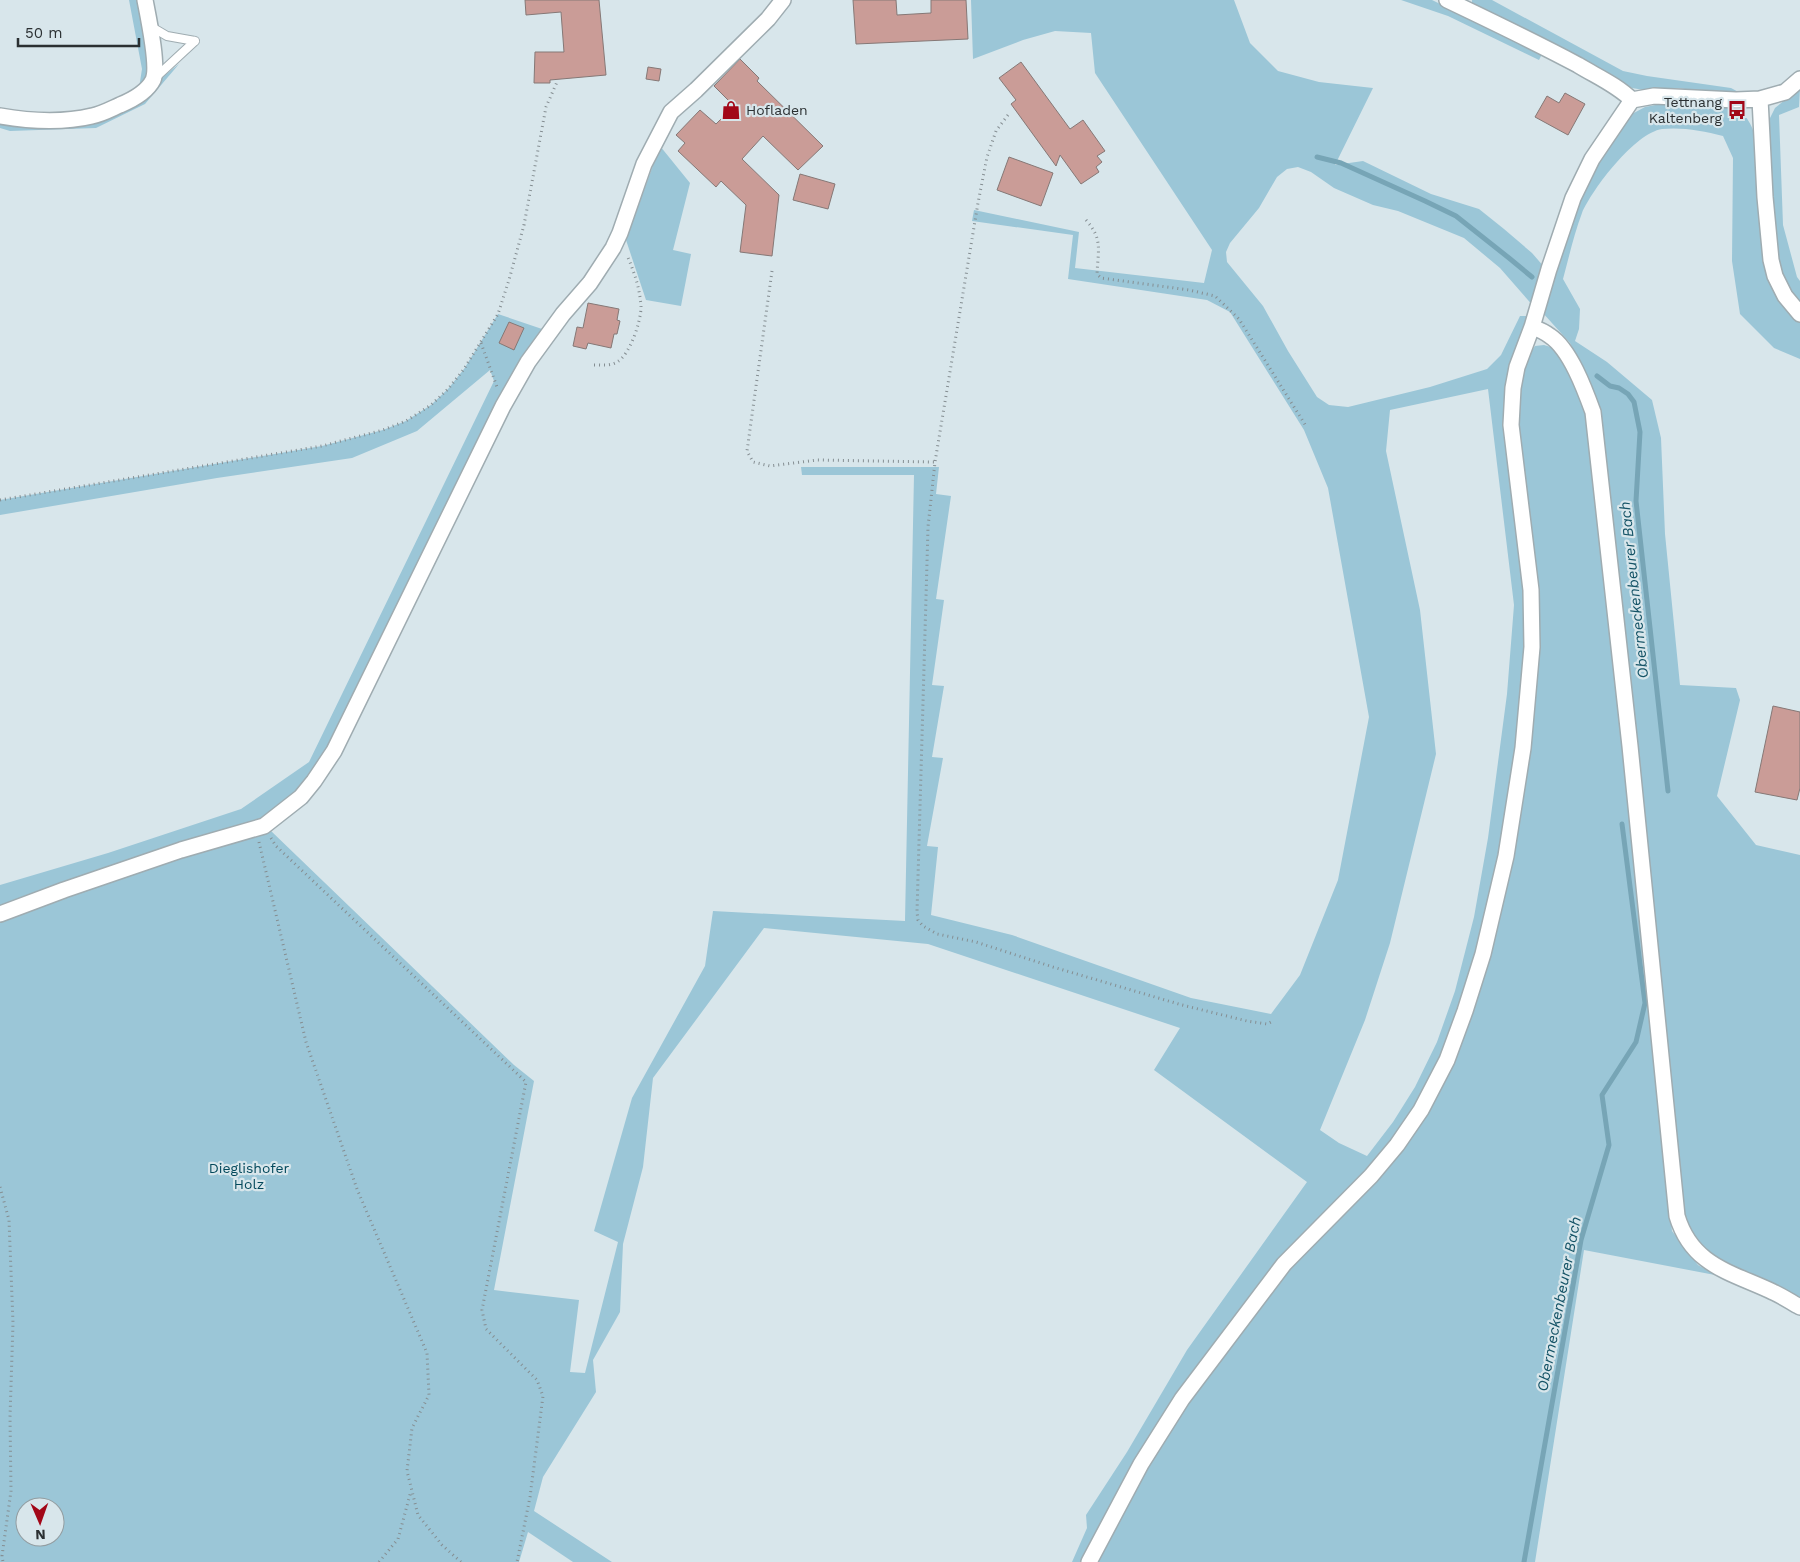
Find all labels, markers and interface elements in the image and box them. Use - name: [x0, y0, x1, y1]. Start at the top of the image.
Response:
- scale bar: [18, 15, 139, 47]
- text: 50 m: [25, 24, 62, 42]
- place label: Tettnang Kaltenberg: [1649, 94, 1723, 126]
- shop icon: Hofladen: [720, 99, 742, 121]
- bus stop icon: Tettnang Kaltenberg: [1726, 99, 1748, 121]
- place label: Hofladen: [746, 102, 808, 118]
- water label: Obermeckenbeurer Bach: [1616, 501, 1652, 679]
- park label: Dieglishofer Holz: [209, 1160, 290, 1192]
- water label: Obermeckenbeurer Bach: [1533, 1215, 1585, 1393]
- north arrow: [15, 1497, 65, 1547]
- text: N: [35, 1527, 46, 1543]

